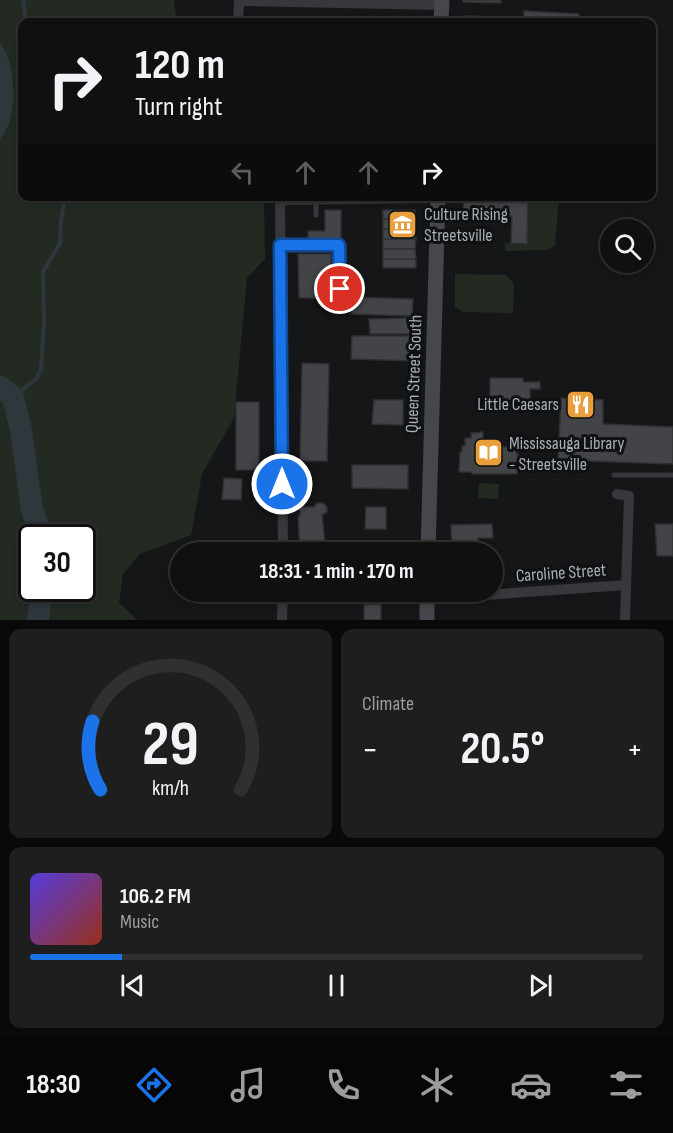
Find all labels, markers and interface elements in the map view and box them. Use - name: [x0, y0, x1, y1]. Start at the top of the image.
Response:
- text: 120 m: [135, 40, 225, 91]
- icon: right: [36, 42, 114, 120]
- text: Turn right: [135, 91, 222, 123]
- icon: left: [226, 156, 259, 189]
- icon: ahead: [289, 156, 322, 189]
- icon: ahead: [352, 156, 385, 189]
- icon: right: [415, 156, 448, 189]
- place label: Culture Rising Streetsville: [424, 204, 508, 246]
- museum icon: Culture Rising Streetsville: [387, 208, 419, 240]
- map controls: [600, 219, 654, 273]
- button: search: [600, 219, 654, 273]
- pin: [314, 263, 365, 314]
- icon: arrive: [323, 272, 356, 305]
- street label: Queen Street South: [401, 315, 427, 433]
- restaurant icon: Little Caesars: [564, 388, 596, 420]
- place label: Little Caesars: [477, 394, 559, 415]
- place label: Mississauga Library - Streetsville: [509, 433, 625, 475]
- library icon: Mississauga Library - Streetsville: [472, 437, 504, 469]
- position arrow: [250, 452, 314, 516]
- speed limit sign: 30: [18, 524, 96, 602]
- text: 18:31 · 1 min · 170 m: [259, 558, 414, 585]
- street label: Caroline Street: [515, 559, 607, 587]
- text: Climate: [362, 692, 414, 716]
- text: 29: [142, 708, 199, 783]
- text: 20.5°: [460, 722, 545, 777]
- text: −: [362, 730, 378, 770]
- text: +: [627, 730, 643, 770]
- text: km/h: [152, 777, 189, 802]
- text: 106.2 FM: [120, 883, 191, 910]
- text: Music: [120, 910, 159, 934]
- icon: previous: [116, 969, 149, 1002]
- icon: pause: [320, 969, 353, 1002]
- icon: next: [524, 969, 557, 1002]
- icon: directions: [133, 1064, 175, 1106]
- icon: music: [227, 1064, 269, 1106]
- icon: phone: [322, 1064, 364, 1106]
- icon: climate: [416, 1064, 458, 1106]
- icon: car: [510, 1064, 552, 1106]
- icon: filters: [605, 1064, 647, 1106]
- text: 18:30: [26, 1069, 81, 1101]

